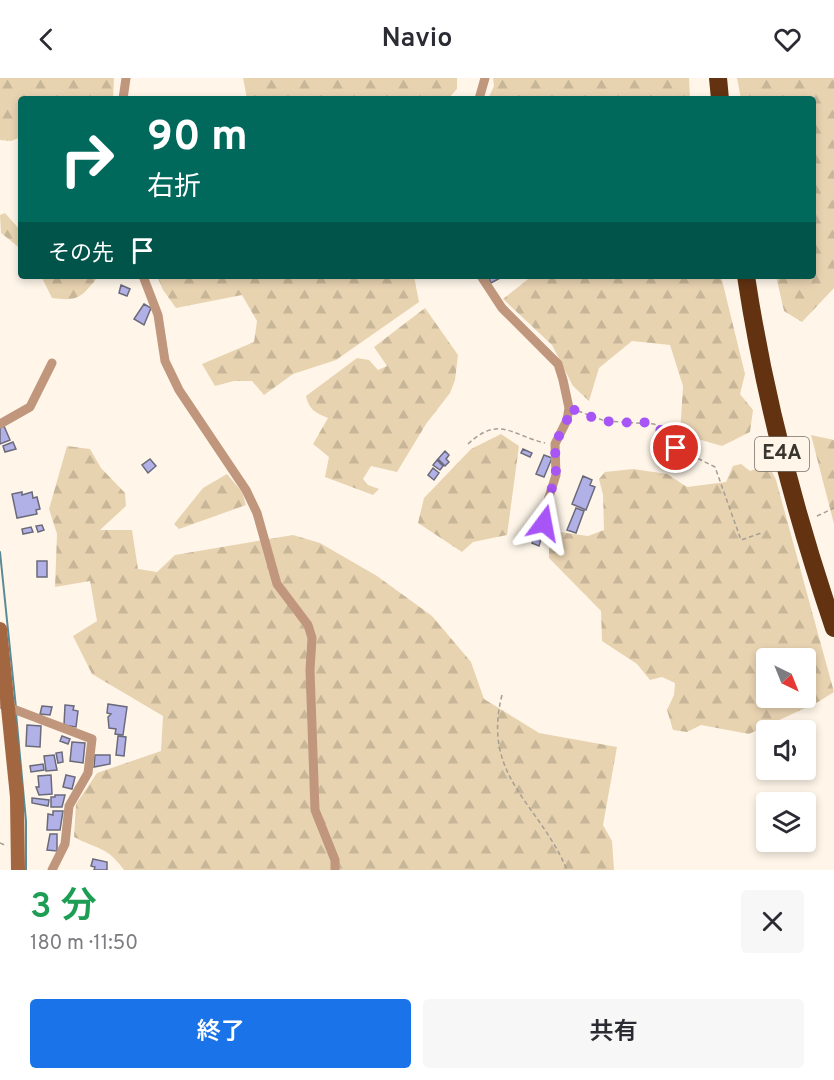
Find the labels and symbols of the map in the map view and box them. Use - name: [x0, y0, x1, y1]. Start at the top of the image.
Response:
- pin: [650, 422, 701, 473]
- road number: E4A: [755, 437, 809, 471]
- position arrow: [512, 491, 576, 555]
- north arrow: [756, 648, 816, 708]

